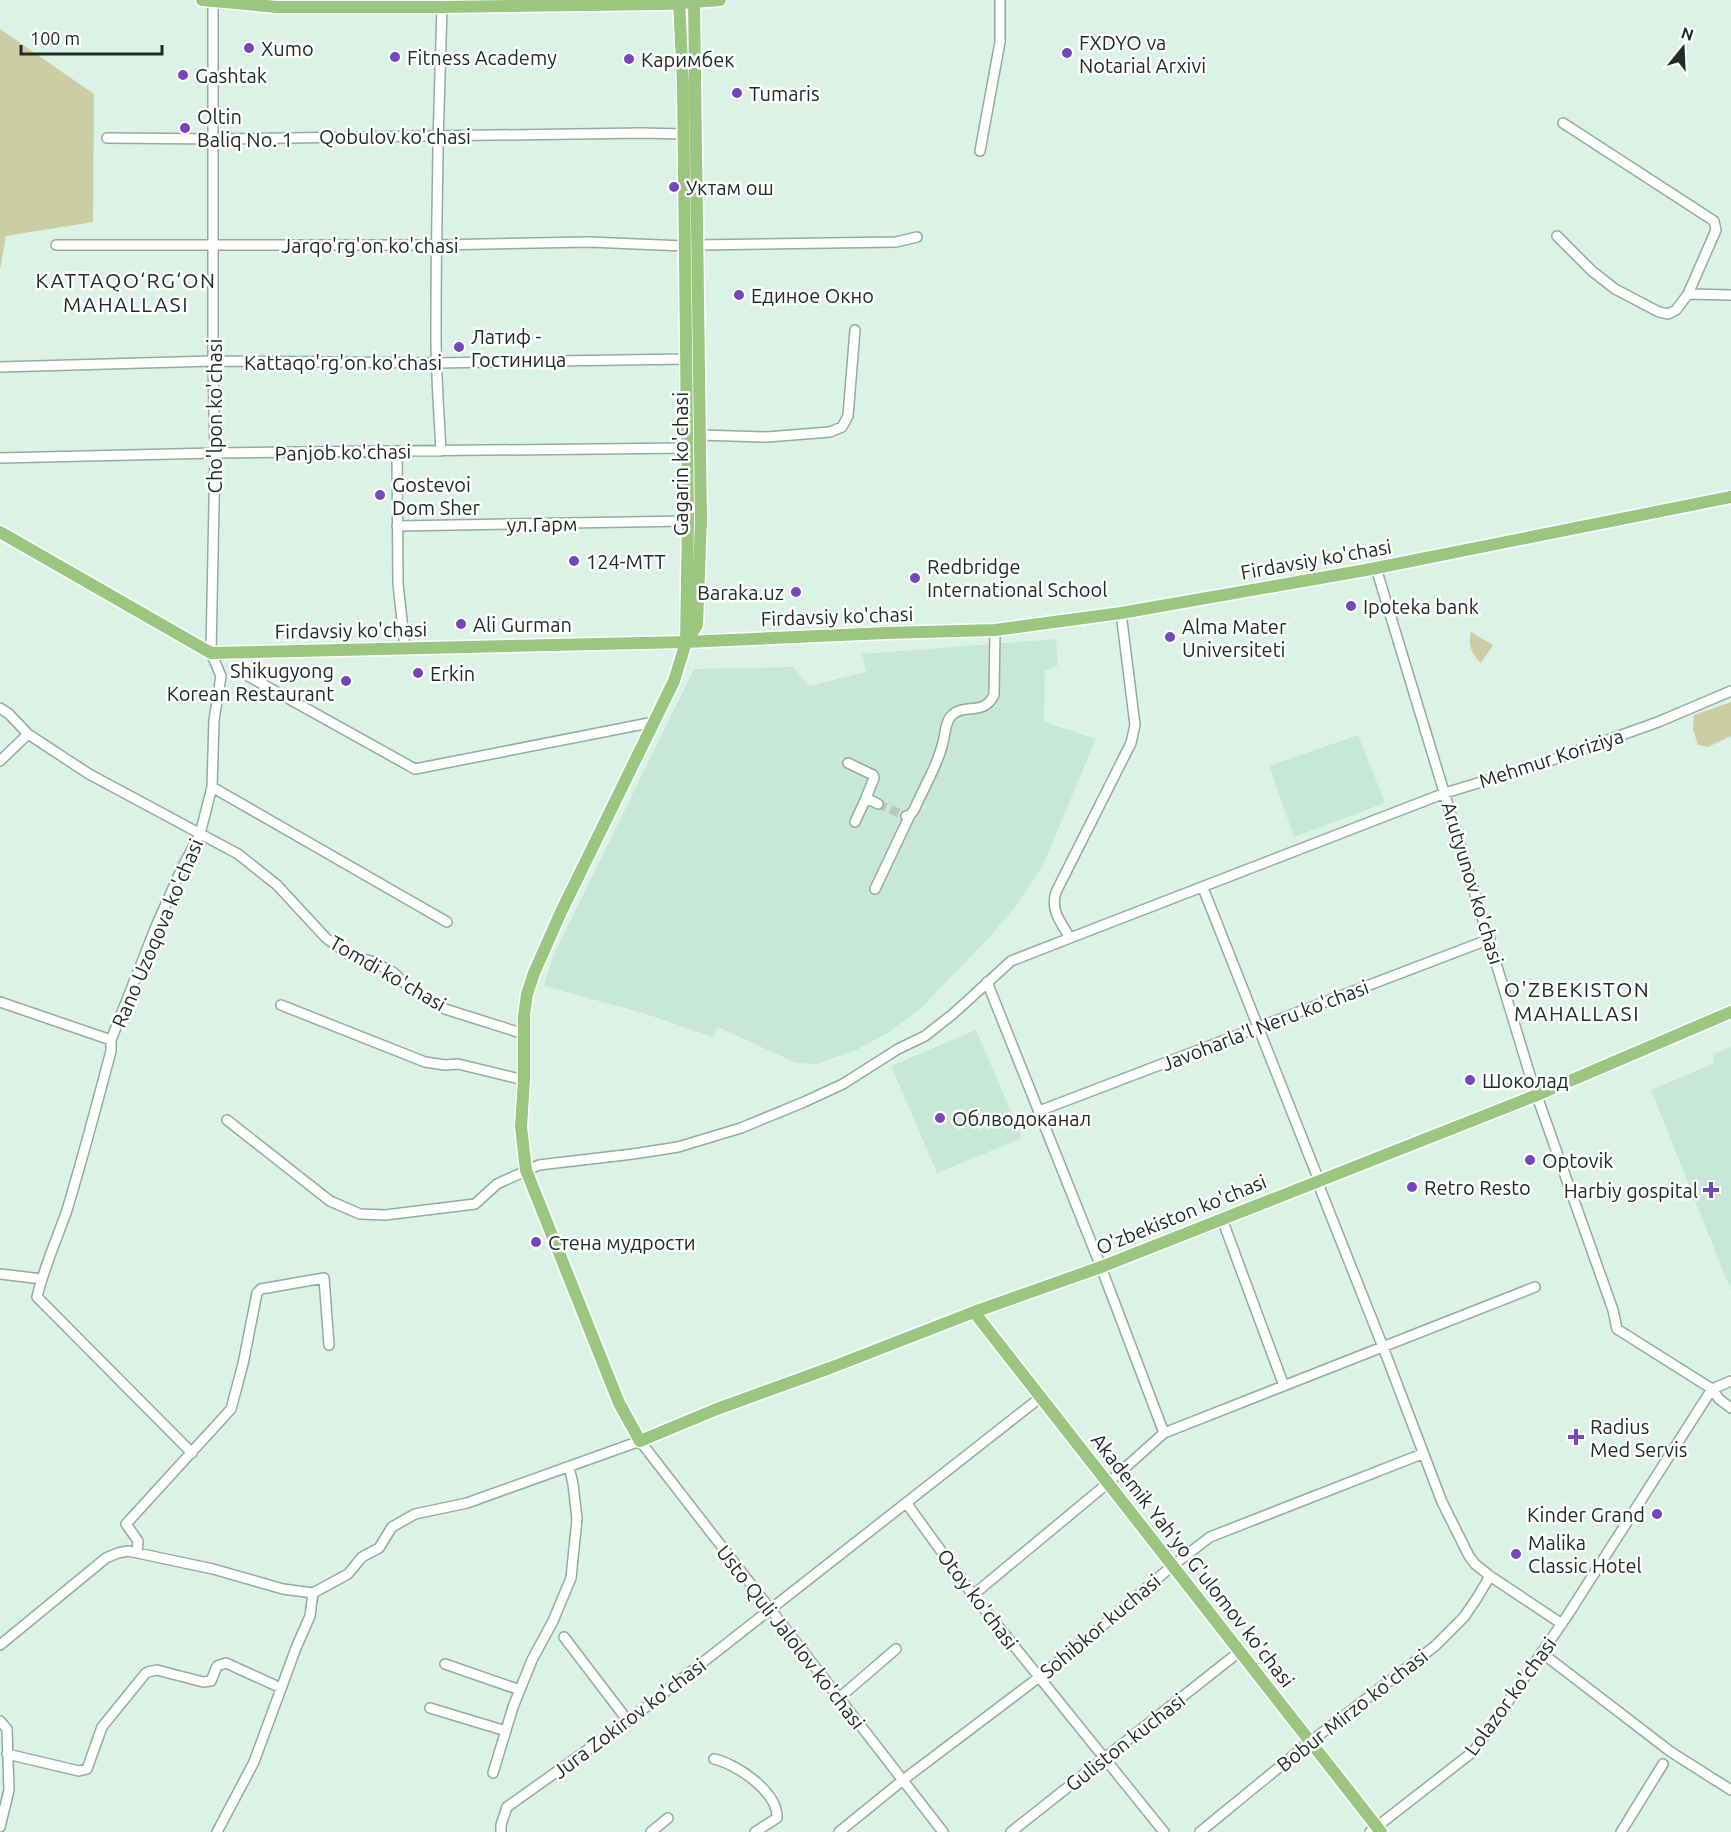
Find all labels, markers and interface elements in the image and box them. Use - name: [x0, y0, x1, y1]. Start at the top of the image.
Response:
- scale bar: [21, 18, 162, 56]
- north arrow: [1653, 18, 1713, 78]
- text: N: [1679, 23, 1696, 44]
- text: 100 m: [30, 28, 80, 48]
- place label: FXDYO va Notarial Arxivi: [1079, 31, 1206, 77]
- place label: Xumo: [261, 37, 314, 60]
- marker: Xumo: [242, 41, 256, 55]
- place label: Fitness Academy: [407, 46, 557, 69]
- marker: FXDYO va Notarial Arxivi: [1060, 46, 1074, 60]
- place label: Каримбек: [641, 48, 735, 71]
- marker: Fitness Academy: [388, 50, 402, 64]
- marker: Каримбек: [622, 52, 636, 66]
- place label: Gashtak: [195, 64, 267, 87]
- marker: Gashtak: [176, 68, 190, 82]
- place label: Tumaris: [749, 82, 820, 105]
- marker: Tumaris: [730, 86, 744, 100]
- place label: Oltin Baliq No. 1: [197, 105, 293, 151]
- marker: Oltin Baliq No. 1: [178, 121, 192, 135]
- street label: Qobulov ko'chasi: [319, 125, 471, 148]
- place label: Уктам ош: [686, 176, 774, 199]
- marker: Уктам ош: [667, 180, 681, 194]
- street label: Jarqo'rg'on ko'chasi: [281, 234, 459, 257]
- district label: KATTAQO‘RG‘ON MAHALLASI: [35, 268, 217, 316]
- place label: Единое Окно: [751, 284, 874, 307]
- marker: Единое Окно: [732, 288, 746, 302]
- place label: Латиф - Гостиница: [471, 325, 566, 371]
- street label: Cho'lpon ko'chasi: [203, 339, 226, 493]
- marker: Латиф - Гостиница: [452, 340, 466, 354]
- street label: Kattaqo'rg'on ko'chasi: [244, 351, 442, 374]
- street label: Gagarin ko'chasi: [669, 392, 692, 536]
- street label: Panjob ko'chasi: [274, 439, 412, 465]
- place label: Gostevoi Dom Sher: [392, 473, 481, 519]
- marker: Gostevoi Dom Sher: [373, 488, 387, 502]
- street label: ул.Гарм: [506, 512, 578, 536]
- street label: Firdavsiy ko'chasi: [1239, 534, 1393, 584]
- place label: 124-MTT: [586, 550, 666, 573]
- marker: 124-MTT: [567, 554, 581, 568]
- place label: Redbridge International School: [927, 555, 1107, 601]
- marker: Redbridge International School: [908, 571, 922, 585]
- place label: Baraka.uz: [697, 581, 784, 604]
- marker: Baraka.uz: [789, 585, 803, 599]
- place label: Ipoteka bank: [1363, 595, 1479, 618]
- marker: Ipoteka bank: [1344, 599, 1358, 613]
- street label: Firdavsiy ko'chasi: [760, 602, 914, 630]
- place label: Ali Gurman: [473, 613, 572, 636]
- place label: Alma Mater Universiteti: [1182, 615, 1287, 661]
- street label: Firdavsiy ko'chasi: [274, 617, 428, 643]
- marker: Ali Gurman: [454, 617, 468, 631]
- marker: Alma Mater Universiteti: [1163, 630, 1177, 644]
- place label: Shikugyong Korean Restaurant: [167, 659, 334, 705]
- place label: Erkin: [430, 662, 475, 685]
- marker: Erkin: [411, 666, 425, 680]
- marker: Shikugyong Korean Restaurant: [339, 674, 353, 688]
- street label: Mehmur Koriziya: [1476, 724, 1626, 792]
- street label: Arutyunov ko'chasi: [1437, 799, 1509, 967]
- street label: Rano Uzoqova ko'chasi: [107, 835, 207, 1031]
- street label: Tomdi ko'chasi: [326, 930, 450, 1016]
- street label: Javoharla'l Neru ko'chasi: [1158, 975, 1372, 1075]
- district label: O'ZBEKISTON MAHALLASI: [1504, 977, 1650, 1025]
- place label: Шоколад: [1482, 1069, 1569, 1092]
- marker: Шоколад: [1463, 1073, 1477, 1087]
- place label: Облводоканал: [952, 1107, 1091, 1130]
- marker: Облводоканал: [933, 1111, 947, 1125]
- place label: Optovik: [1542, 1149, 1613, 1172]
- marker: Optovik: [1523, 1153, 1537, 1167]
- street label: O'zbekiston ko'chasi: [1093, 1169, 1269, 1259]
- place label: Retro Resto: [1424, 1176, 1531, 1199]
- place label: Harbiy gospital: [1564, 1179, 1698, 1202]
- marker: Retro Resto: [1405, 1180, 1419, 1194]
- marker: Harbiy gospital: [1702, 1181, 1720, 1199]
- place label: Стена мудрости: [548, 1231, 696, 1254]
- marker: Стена мудрости: [529, 1235, 543, 1249]
- place label: Radius Med Servis: [1590, 1415, 1688, 1461]
- marker: Radius Med Servis: [1567, 1428, 1585, 1446]
- street label: Akademik Yah'yo G'ulomov ko'chasi: [1087, 1429, 1299, 1691]
- place label: Kinder Grand: [1527, 1503, 1645, 1526]
- marker: Kinder Grand: [1650, 1507, 1664, 1521]
- place label: Malika Classic Hotel: [1528, 1531, 1642, 1577]
- street label: Usto Quli Jalolov ko'chasi: [712, 1541, 870, 1733]
- street label: Otoy ko'chasi: [933, 1544, 1023, 1654]
- marker: Malika Classic Hotel: [1509, 1547, 1523, 1561]
- street label: Sohibkor kuchasi: [1035, 1569, 1165, 1683]
- street label: Lolazor ko'chasi: [1459, 1632, 1561, 1760]
- street label: Bobur Mirzo ko'chasi: [1272, 1644, 1432, 1776]
- street label: Jura Zokirov ko'chasi: [548, 1653, 710, 1783]
- street label: Guliston kuchasi: [1061, 1688, 1189, 1796]

